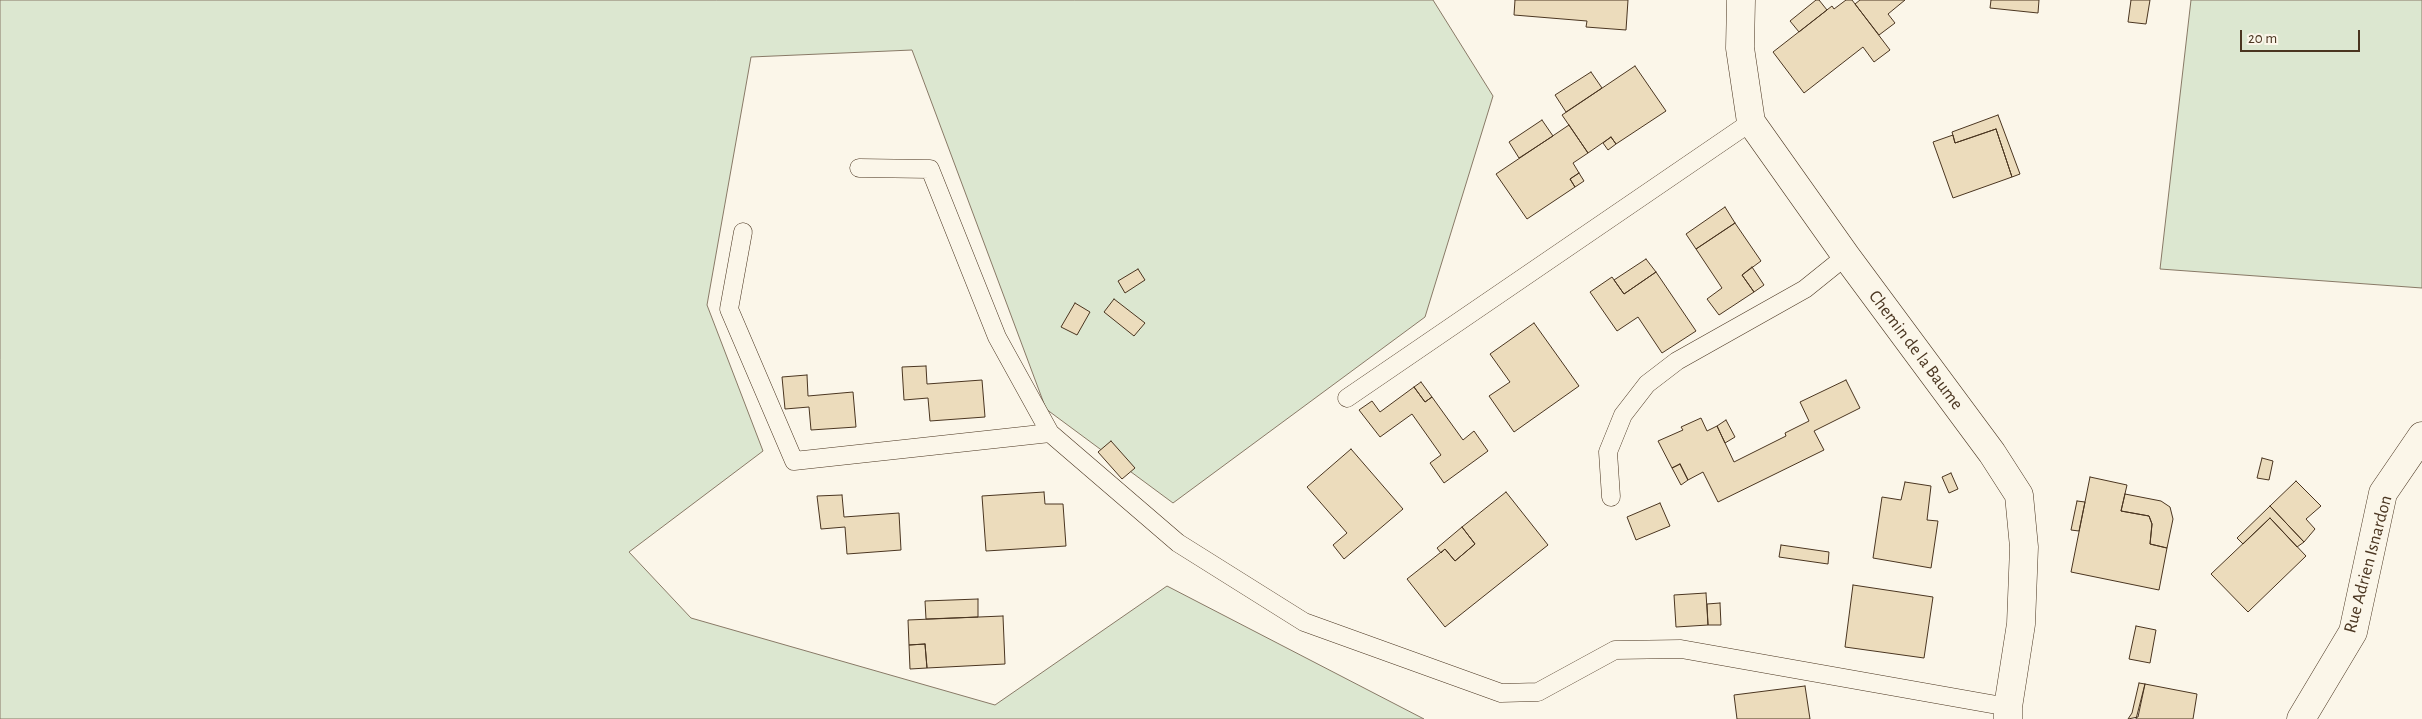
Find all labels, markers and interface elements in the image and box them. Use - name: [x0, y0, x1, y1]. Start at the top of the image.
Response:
- scale bar: [2242, 20, 2362, 52]
- text: 20 m: [2248, 31, 2277, 46]
- street label: Chemin de la Baume: [1864, 286, 1968, 414]
- street label: Rue Adrien Isnardon: [2339, 493, 2397, 635]

